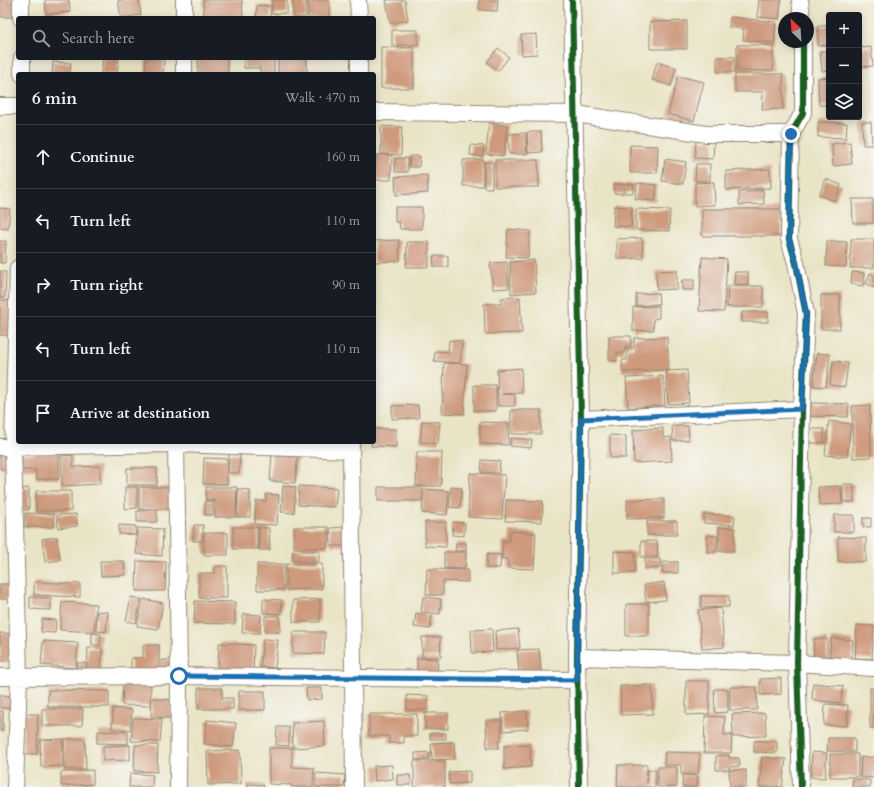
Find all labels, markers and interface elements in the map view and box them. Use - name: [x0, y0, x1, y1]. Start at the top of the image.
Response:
- north arrow: [778, 12, 814, 48]
- map controls: [826, 12, 862, 120]
- button: +: [826, 12, 862, 48]
- search box: [16, 16, 376, 60]
- icon: search: [30, 27, 52, 49]
- text: Search here: [62, 28, 135, 48]
- button: −: [826, 48, 862, 84]
- button: layers: [826, 84, 862, 120]
- text: 6 min: [32, 87, 77, 110]
- text: Walk · 470 m: [285, 89, 360, 107]
- route end: [782, 125, 800, 143]
- icon: ahead: [32, 146, 54, 168]
- text: Continue: [70, 147, 135, 167]
- text: 160 m: [326, 148, 360, 166]
- icon: left: [32, 210, 54, 232]
- text: Turn left: [70, 211, 131, 231]
- text: 110 m: [326, 212, 360, 230]
- icon: right: [32, 274, 54, 296]
- text: Turn right: [70, 275, 143, 295]
- text: 90 m: [332, 276, 360, 294]
- icon: left: [32, 338, 54, 360]
- text: Turn left: [70, 339, 131, 359]
- text: 110 m: [326, 340, 360, 358]
- icon: arrive: [32, 402, 54, 424]
- text: Arrive at destination: [70, 403, 210, 423]
- route start: [170, 667, 188, 685]

